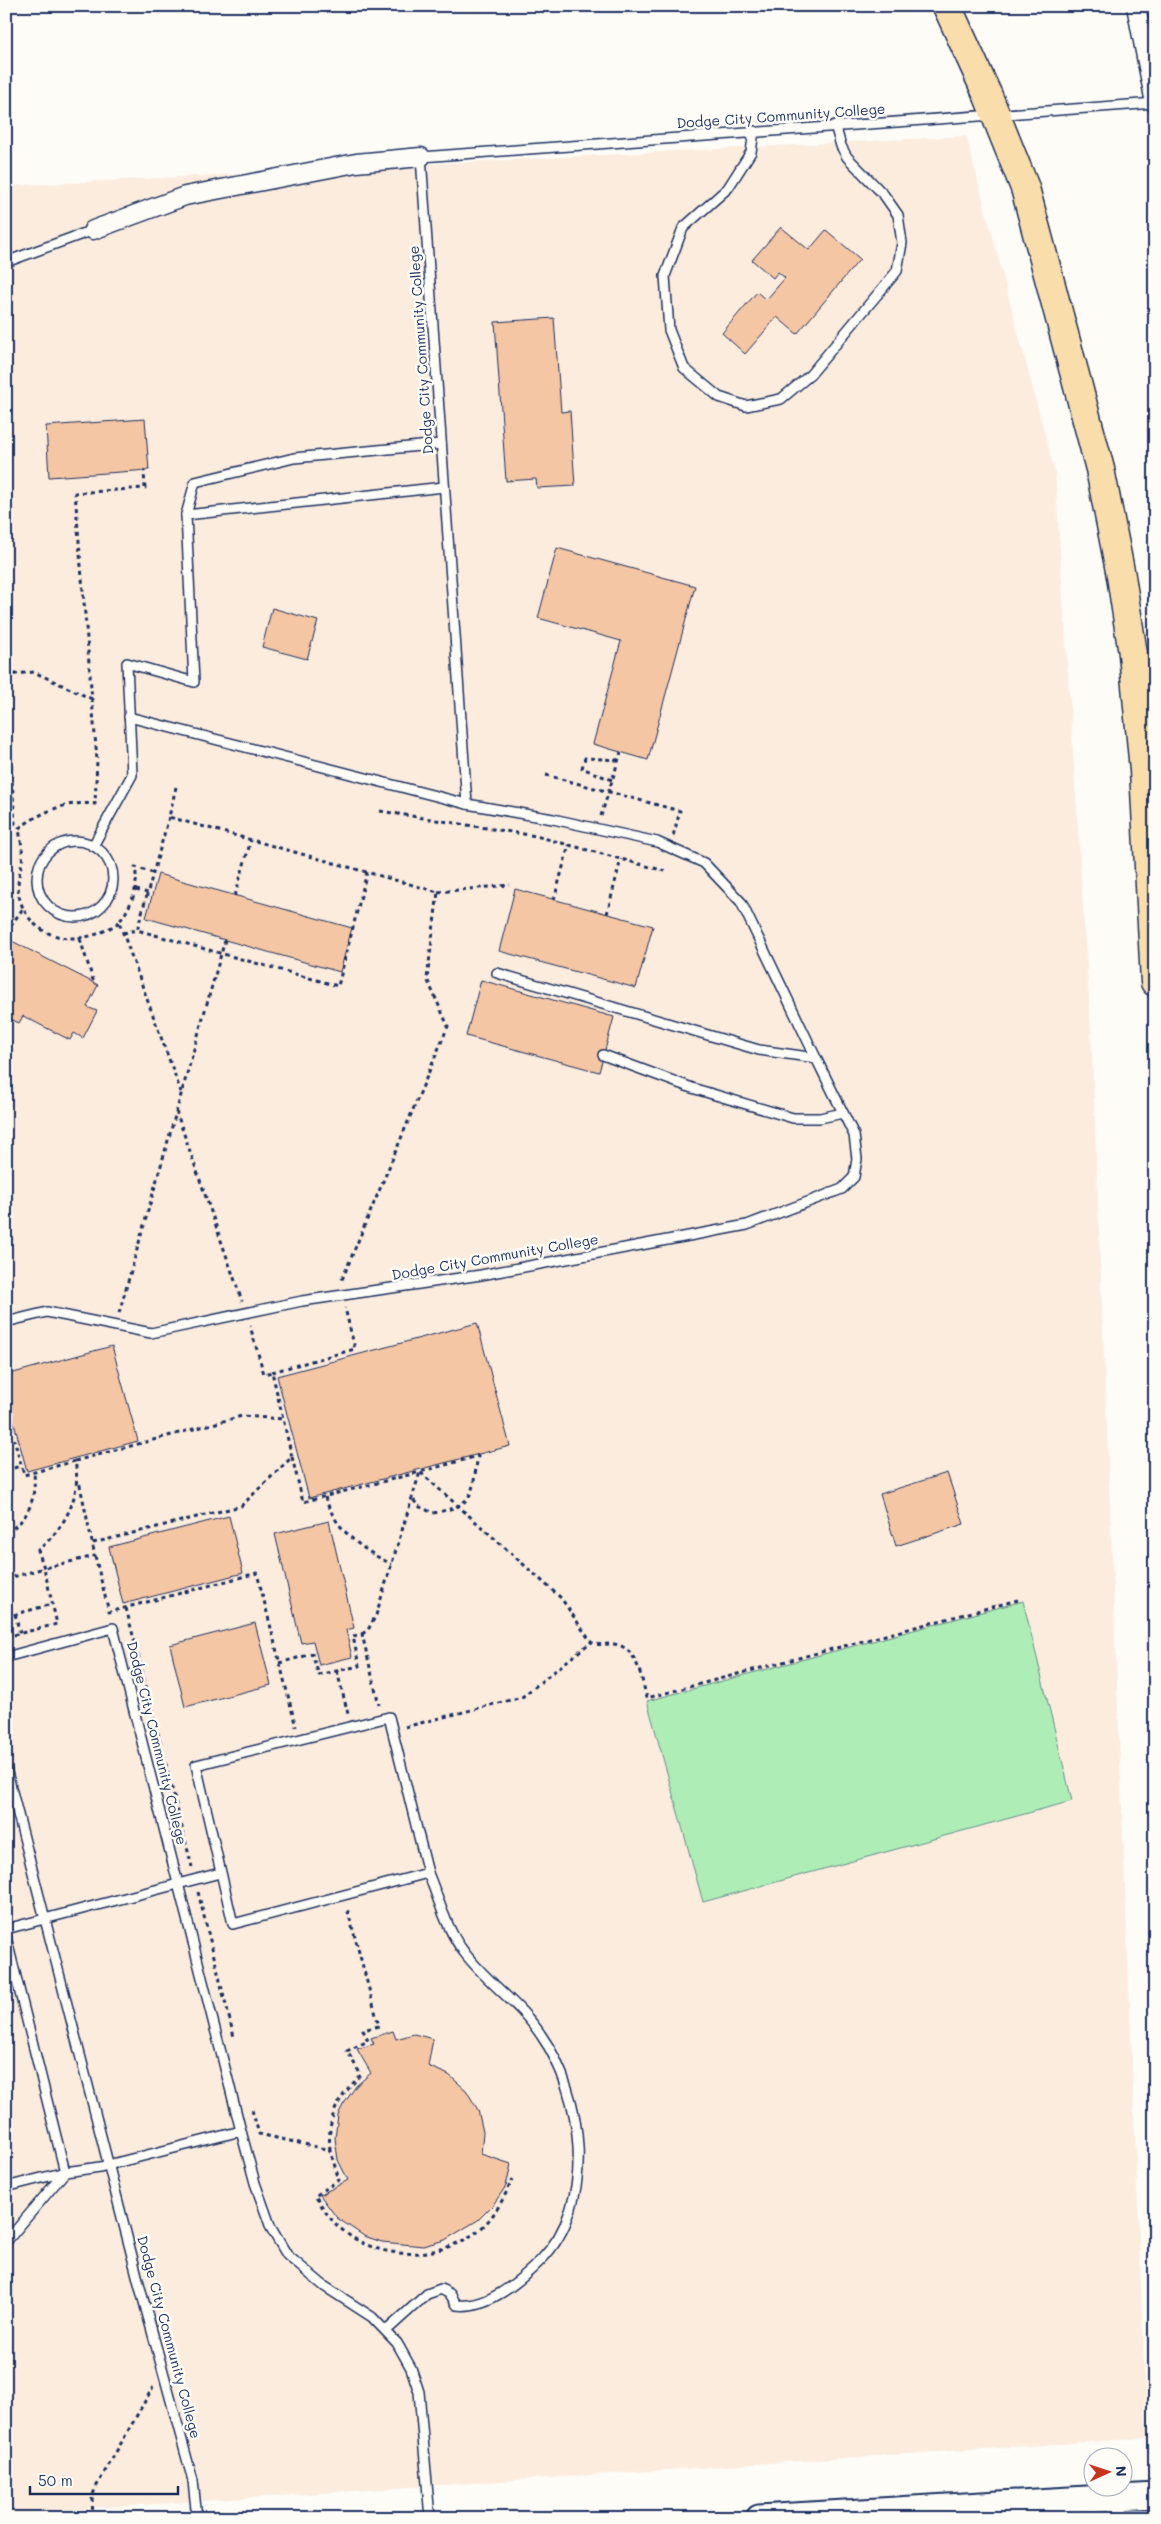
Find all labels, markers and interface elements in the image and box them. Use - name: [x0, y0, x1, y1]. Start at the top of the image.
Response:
- street label: Dodge City Community College: [676, 99, 886, 132]
- street label: Dodge City Community College: [404, 245, 437, 455]
- street label: Dodge City Community College: [390, 1229, 600, 1284]
- street label: Dodge City Community College: [123, 1639, 192, 1847]
- street label: Dodge City Community College: [133, 2233, 206, 2440]
- north arrow: [1084, 2446, 1134, 2496]
- scale bar: [30, 2464, 178, 2496]
- text: N: [1112, 2465, 1131, 2477]
- text: 50 m: [38, 2470, 73, 2490]

